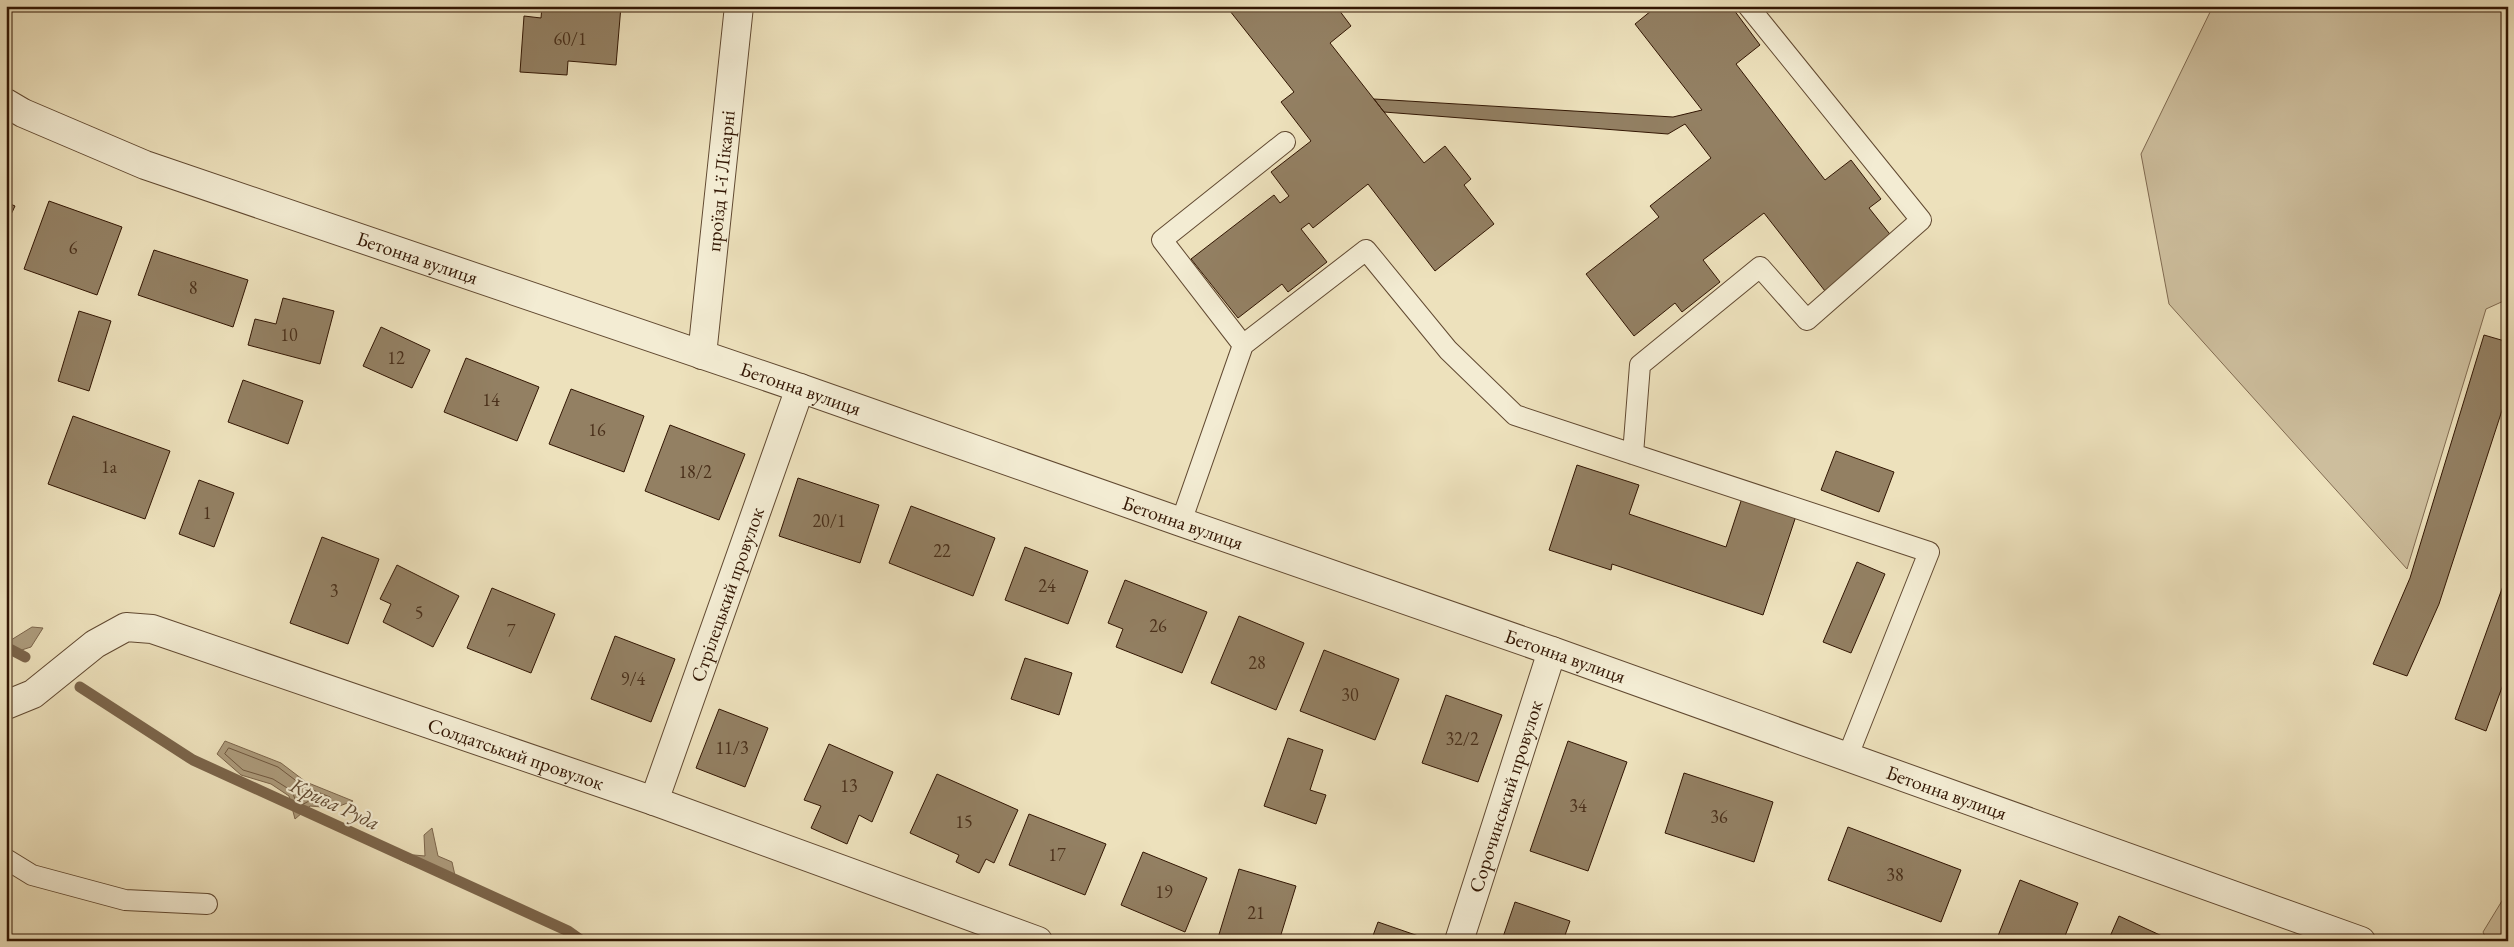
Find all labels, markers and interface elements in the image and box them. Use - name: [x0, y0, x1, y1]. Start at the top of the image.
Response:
- house number: 60/1: [553, 27, 587, 50]
- street label: проїзд 1-ї Лікарні: [700, 109, 741, 253]
- street label: Бетонна вулиця: [353, 225, 481, 290]
- house number: 6: [69, 236, 78, 259]
- house number: 8: [189, 276, 197, 299]
- house number: 10: [280, 323, 298, 346]
- house number: 12: [387, 346, 405, 369]
- street label: Бетонна вулиця: [737, 356, 865, 421]
- house number: 14: [482, 388, 500, 411]
- house number: 16: [588, 418, 606, 441]
- house number: 1а: [101, 455, 118, 478]
- house number: 18/2: [678, 460, 712, 483]
- street label: Бетонна вулиця: [1119, 489, 1247, 556]
- house number: 1: [203, 501, 211, 524]
- street label: Стрілецький провулок: [684, 503, 770, 685]
- house number: 20/1: [812, 509, 846, 532]
- house number: 22: [933, 539, 951, 562]
- house number: 24: [1038, 574, 1056, 597]
- house number: 3: [330, 579, 338, 602]
- house number: 5: [415, 601, 423, 624]
- house number: 26: [1149, 614, 1167, 637]
- house number: 7: [507, 619, 516, 642]
- street label: Бетонна вулиця: [1501, 623, 1629, 689]
- house number: 28: [1248, 651, 1266, 674]
- house number: 9/4: [621, 667, 646, 690]
- house number: 30: [1341, 683, 1359, 706]
- street label: Сорочинський провулок: [1462, 696, 1549, 896]
- street label: Солдатський провулок: [424, 711, 608, 796]
- house number: 32/2: [1445, 727, 1479, 750]
- house number: 11/3: [715, 736, 749, 759]
- street label: Бетонна вулиця: [1883, 759, 2010, 826]
- water label: Крива Руда: [285, 771, 384, 836]
- house number: 13: [840, 774, 858, 797]
- house number: 34: [1569, 794, 1587, 817]
- house number: 36: [1710, 805, 1728, 828]
- house number: 15: [955, 810, 973, 833]
- house number: 17: [1048, 843, 1066, 866]
- house number: 38: [1886, 863, 1904, 886]
- house number: 19: [1155, 880, 1173, 903]
- house number: 21: [1247, 901, 1265, 924]

